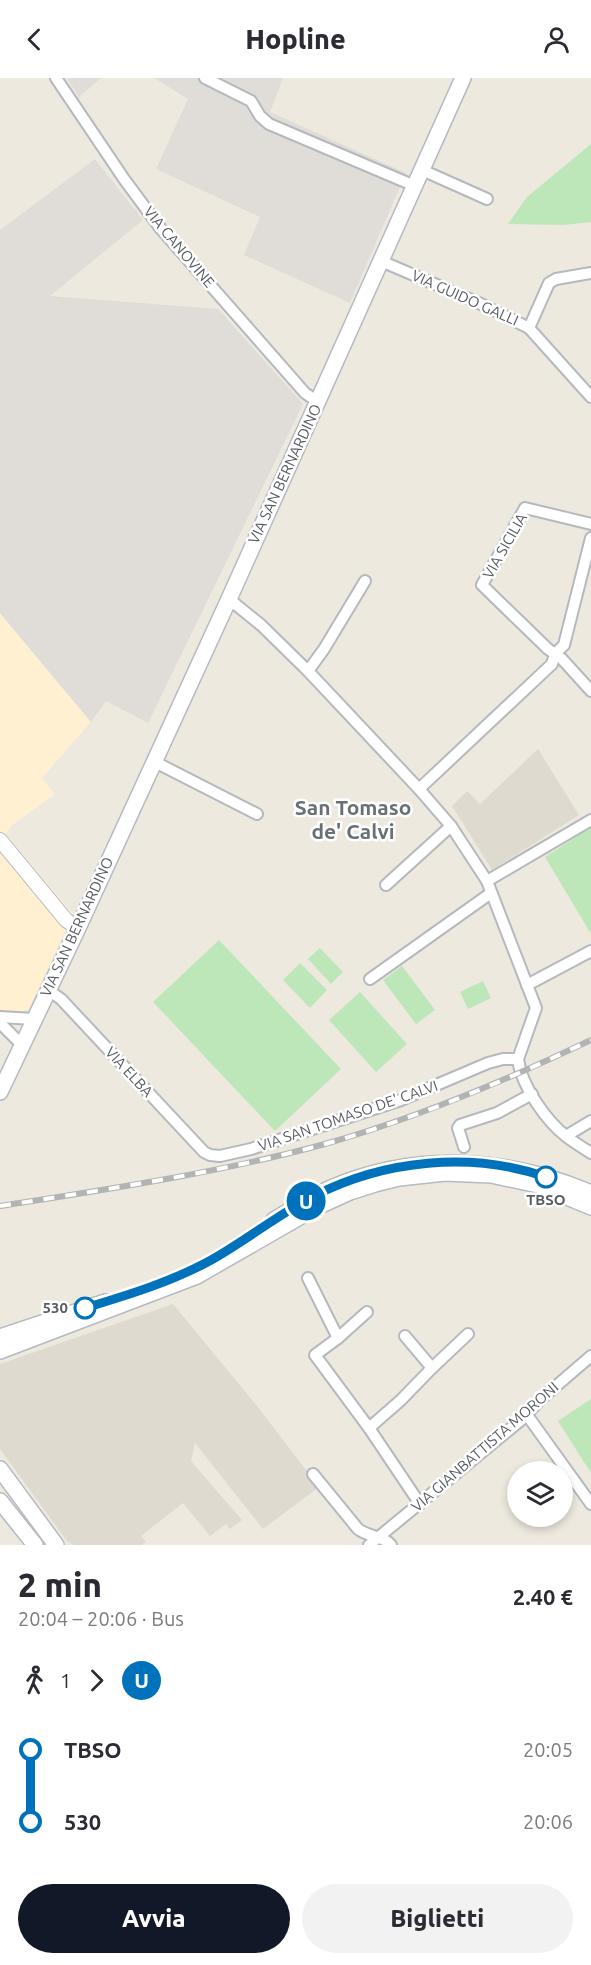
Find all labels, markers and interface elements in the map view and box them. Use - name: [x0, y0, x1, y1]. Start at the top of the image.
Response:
- icon: back: [18, 23, 51, 56]
- icon: person: [540, 23, 573, 56]
- text: Hopline: [245, 24, 346, 54]
- street label: VIA CANOVINE: [141, 203, 218, 291]
- street label: VIA GUIDO GALLI: [409, 266, 521, 329]
- street label: VIA SAN BERNARDINO: [245, 401, 324, 546]
- street label: VIA SICILIA: [479, 510, 530, 581]
- district label: San Tomaso de' Calvi: [295, 795, 411, 843]
- street label: VIA SAN BERNARDINO: [37, 854, 116, 999]
- street label: VIA ELBA: [102, 1043, 157, 1100]
- street label: VIA SAN TOMASO DE' CALVI: [256, 1077, 440, 1154]
- marker: TBSO: [535, 1166, 557, 1188]
- line badge: U: [286, 1182, 326, 1220]
- text: U: [299, 1189, 313, 1213]
- place label: TBSO: [526, 1191, 566, 1208]
- marker: 530: [74, 1297, 96, 1319]
- place label: 530: [43, 1299, 68, 1316]
- street label: VIA GIANBATTISTA MORONI: [408, 1378, 562, 1515]
- map controls: [507, 1461, 573, 1527]
- button: layers: [507, 1461, 573, 1527]
- text: 2 min: [18, 1566, 102, 1603]
- text: 2.40 €: [513, 1584, 573, 1609]
- text: 20:04 – 20:06 · Bus: [18, 1607, 184, 1630]
- icon: walk: [18, 1664, 51, 1697]
- icon: forward: [80, 1664, 113, 1697]
- text: U: [134, 1668, 149, 1692]
- text: 1: [60, 1669, 71, 1692]
- text: TBSO: [64, 1737, 122, 1762]
- text: 20:05: [523, 1738, 573, 1761]
- text: 530: [64, 1809, 101, 1834]
- text: 20:06: [523, 1810, 573, 1833]
- button: Avvia: [18, 1884, 290, 1953]
- button: Biglietti: [302, 1884, 573, 1953]

